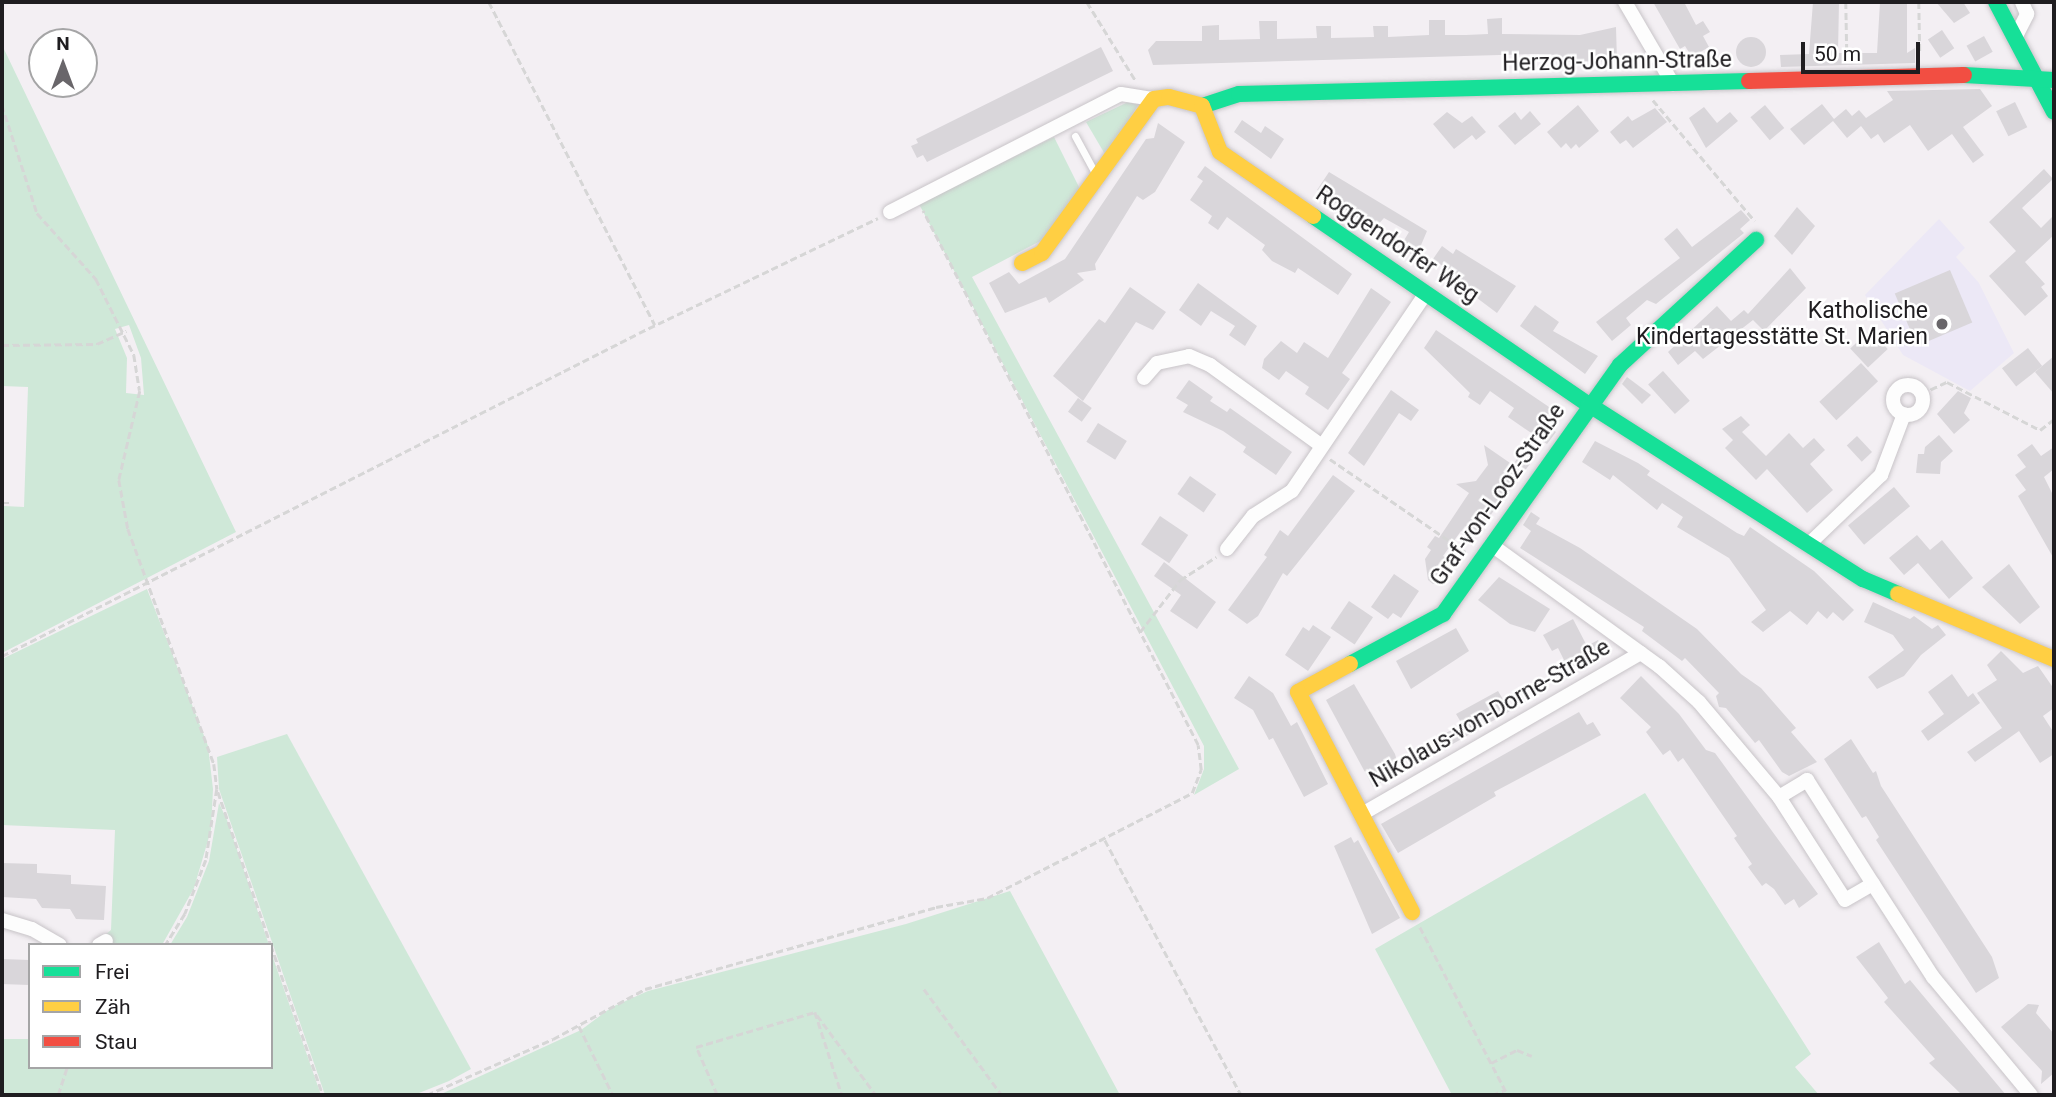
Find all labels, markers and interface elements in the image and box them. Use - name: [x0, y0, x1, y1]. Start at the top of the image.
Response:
- north arrow: [28, 28, 98, 98]
- scale bar: [1804, 28, 1923, 72]
- text: N: [56, 32, 70, 55]
- text: 50 m: [1814, 42, 1861, 66]
- street label: Herzog-Johann-Straße: [1502, 46, 1732, 78]
- street label: Roggendorfer Weg: [1310, 180, 1484, 310]
- place label: Katholische Kindertagesstätte St. Marien: [1636, 297, 1928, 351]
- marker: Katholische Kindertagesstätte St. Marien: [1934, 316, 1950, 332]
- street label: Graf-von-Looz-Straße: [1425, 399, 1571, 591]
- street label: Nikolaus-von-Dorne-Straße: [1365, 634, 1615, 794]
- legend: [28, 943, 273, 1069]
- text: Frei: [95, 960, 130, 984]
- text: Zäh: [95, 995, 131, 1019]
- text: Stau: [95, 1030, 137, 1054]

